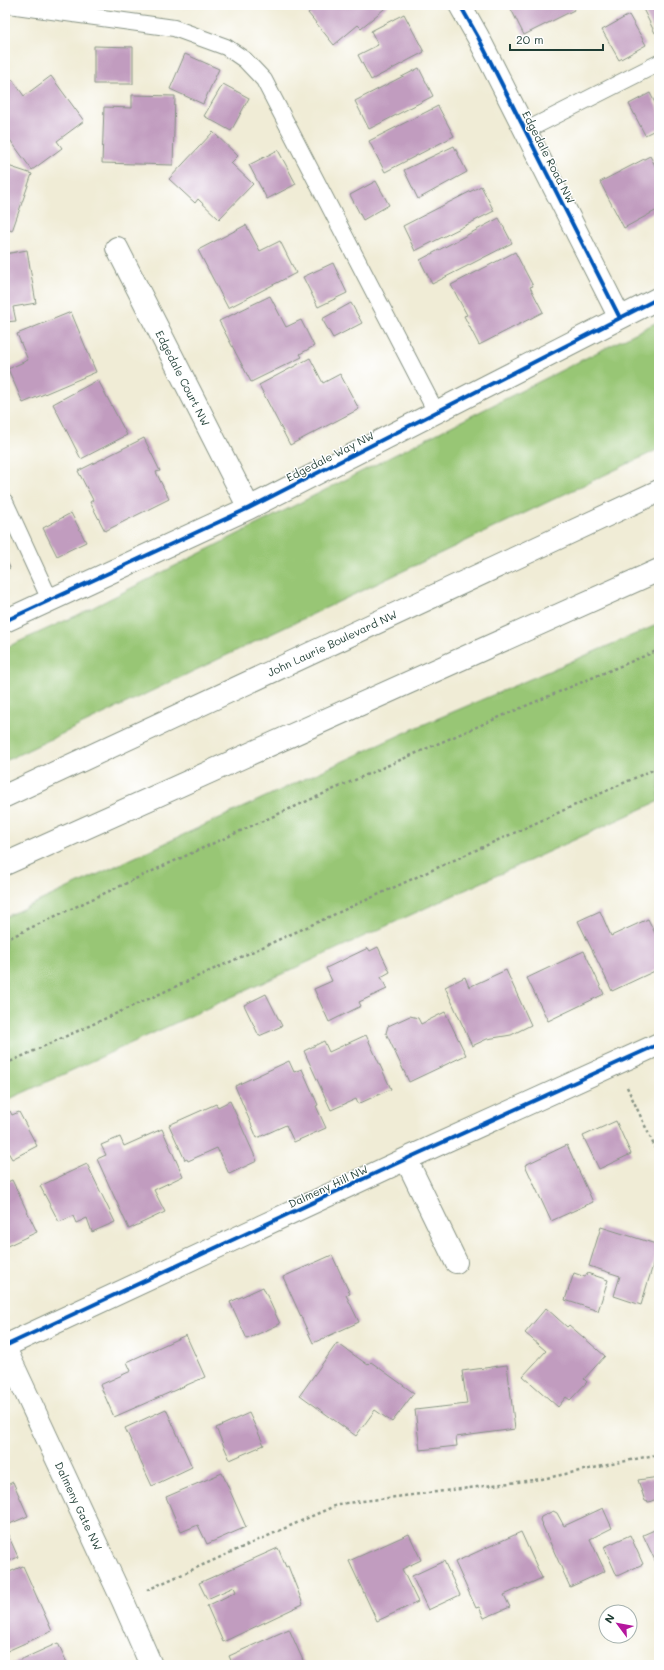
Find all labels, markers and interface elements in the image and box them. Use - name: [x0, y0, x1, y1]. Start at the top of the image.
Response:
- scale bar: [510, 26, 603, 52]
- text: 20 m: [516, 31, 544, 47]
- street label: Edgedale Road NW: [519, 108, 579, 206]
- street label: Edgedale Court NW: [152, 328, 214, 428]
- street label: Edgedale Way NW: [283, 427, 377, 485]
- street label: John Laurie Boulevard NW: [265, 606, 399, 680]
- street label: Dalmeny Hill NW: [286, 1161, 370, 1211]
- street label: Dalmeny Gate NW: [52, 1459, 106, 1553]
- north arrow: [598, 1604, 638, 1644]
- text: N: [601, 1611, 618, 1626]

